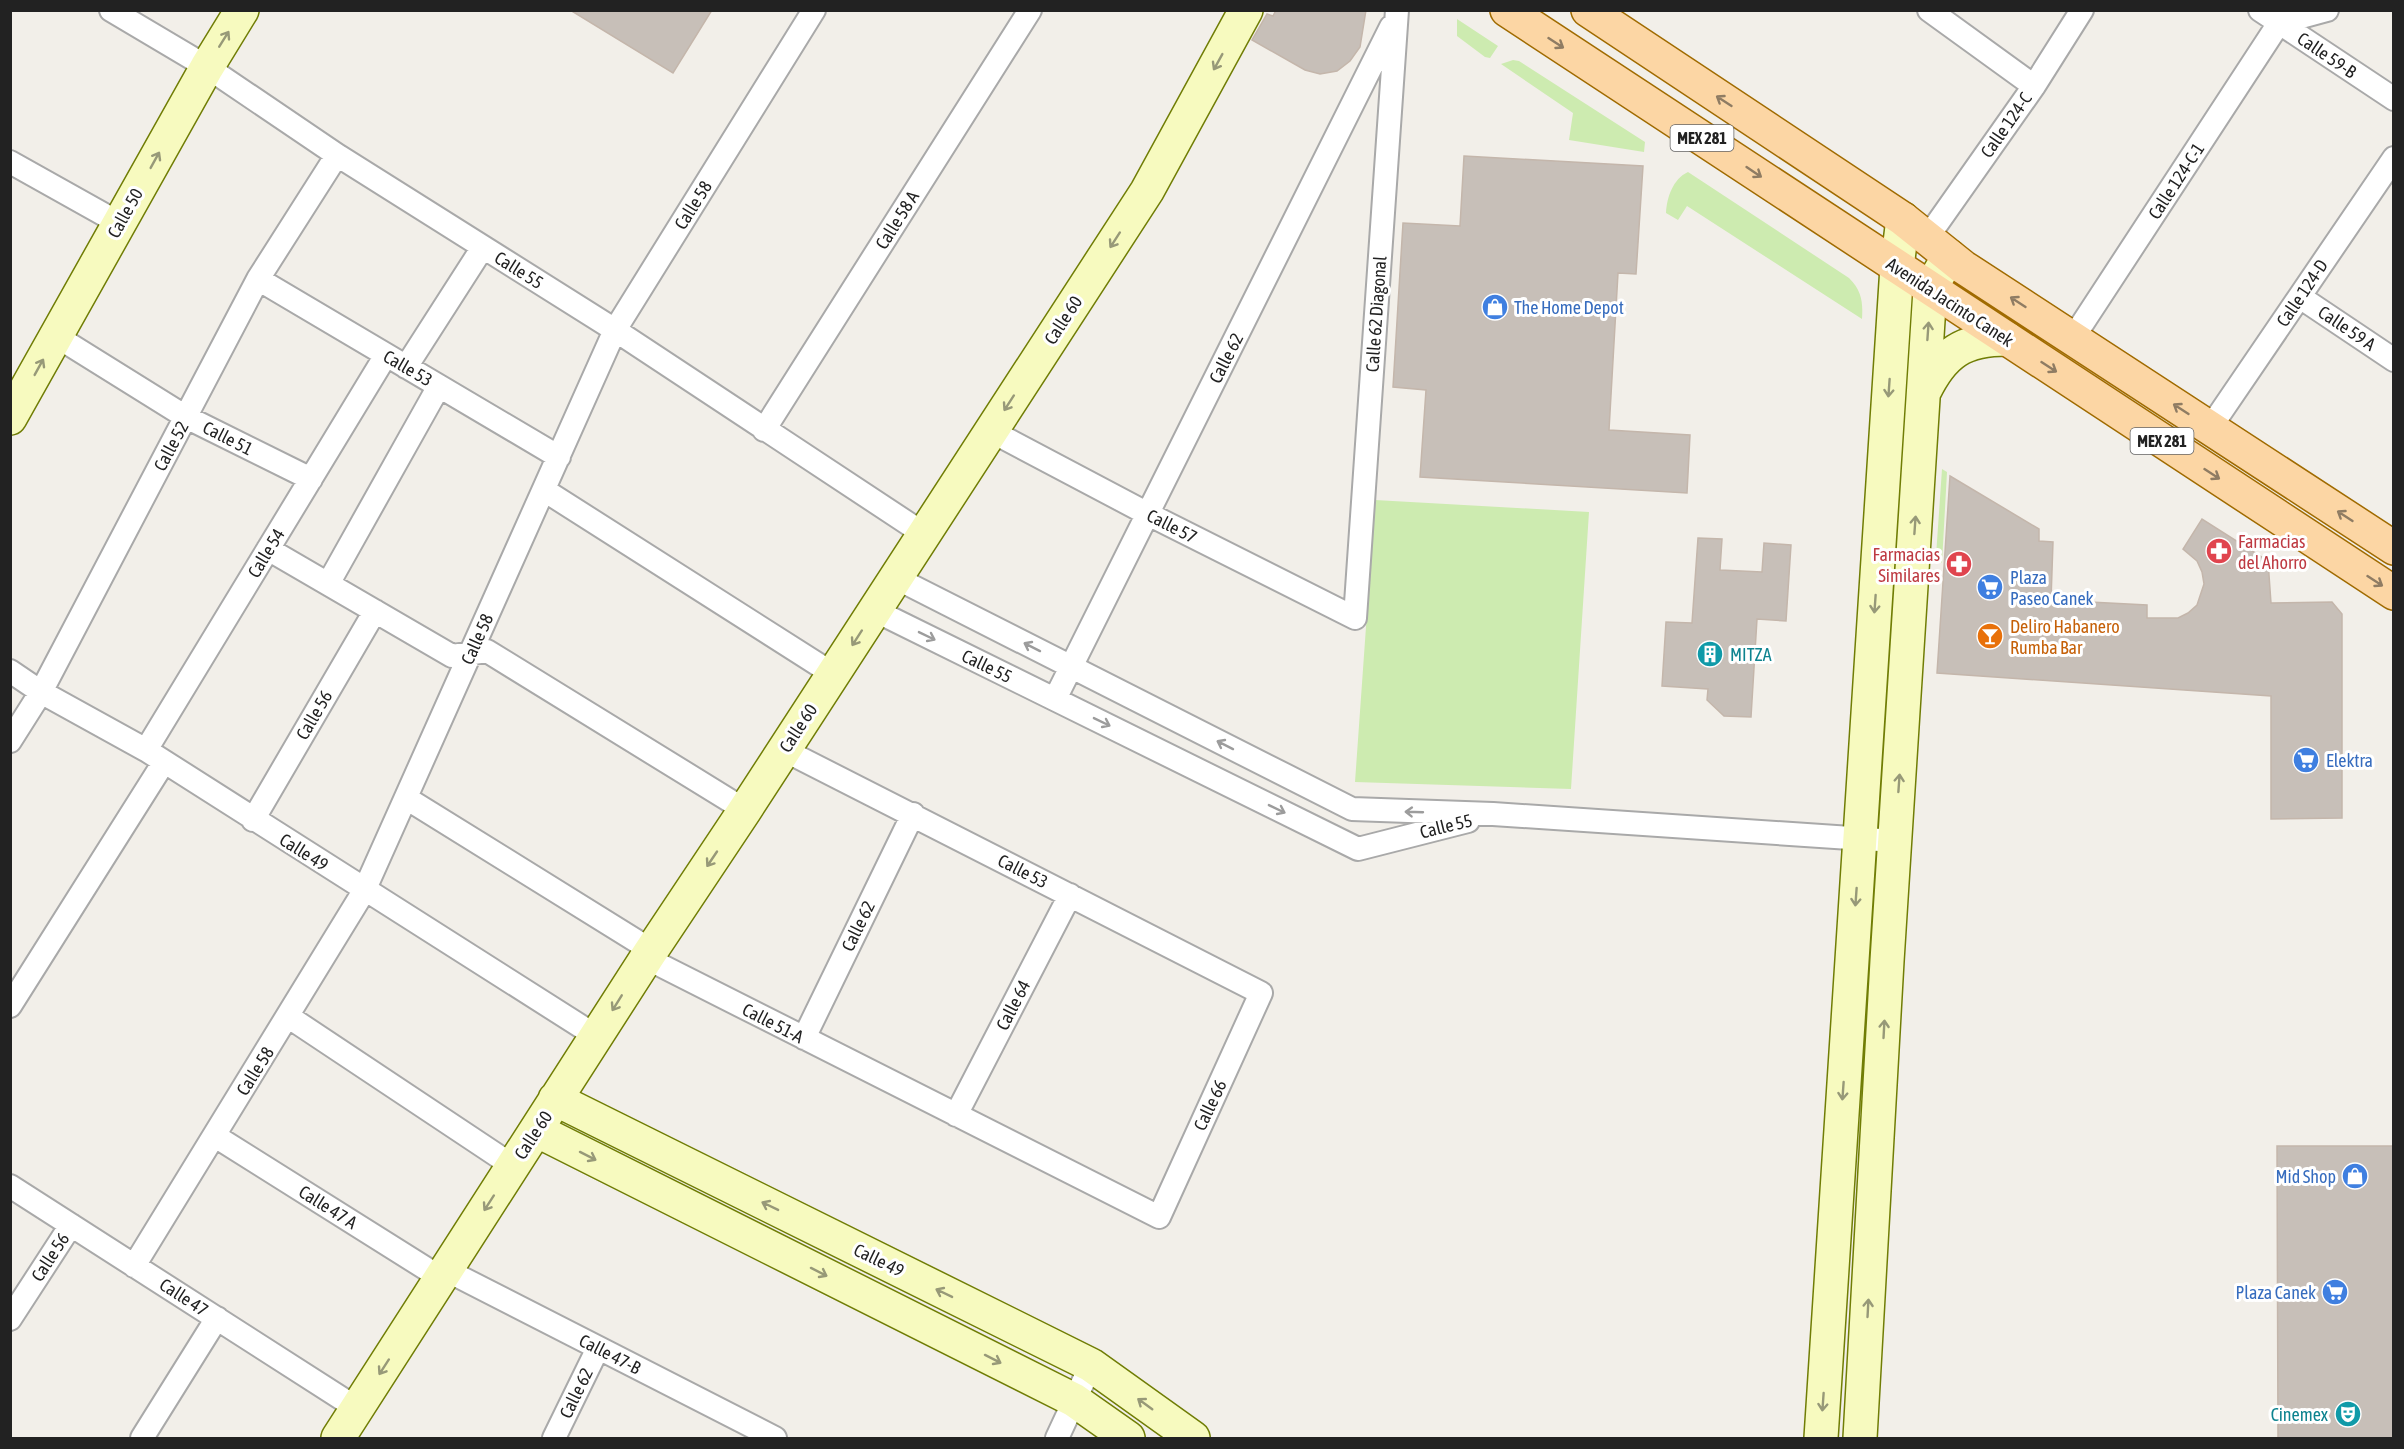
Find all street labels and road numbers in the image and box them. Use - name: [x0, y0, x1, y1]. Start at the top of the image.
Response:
- street label: Calle 59-B: [2294, 28, 2361, 83]
- street label: Calle 124-C: [1976, 88, 2036, 162]
- road number: MEX 281: [1670, 125, 1734, 151]
- street label: Calle 124-C-1: [2144, 139, 2208, 223]
- street label: Calle 58: [670, 177, 716, 233]
- street label: Calle 50: [103, 185, 147, 241]
- street label: Calle 58 A: [871, 187, 923, 253]
- street label: Calle 55: [491, 247, 547, 293]
- street label: Avenida Jacinto Canek: [1882, 253, 2018, 351]
- street label: Calle 62 Diagonal: [1361, 255, 1391, 373]
- street label: Calle 124-D: [2272, 255, 2332, 331]
- street label: Calle 60: [1040, 292, 1086, 348]
- street label: Calle 59 A: [2314, 301, 2380, 355]
- street label: Calle 62: [1205, 329, 1247, 387]
- street label: Calle 53: [380, 346, 436, 390]
- street label: Calle 52: [149, 417, 193, 475]
- street label: Calle 51: [199, 417, 257, 459]
- road number: MEX 281: [2130, 428, 2194, 454]
- street label: Calle 57: [1143, 505, 1201, 547]
- street label: Calle 54: [243, 525, 289, 581]
- street label: Calle 58: [457, 610, 497, 668]
- street label: Calle 55: [958, 645, 1016, 687]
- street label: Calle 56: [292, 687, 336, 743]
- street label: Calle 60: [775, 700, 821, 756]
- street label: Calle 55: [1418, 809, 1474, 843]
- street label: Calle 49: [276, 829, 332, 875]
- street label: Calle 53: [994, 850, 1052, 892]
- street label: Calle 62: [837, 897, 879, 955]
- street label: Calle 64: [992, 976, 1034, 1034]
- street label: Calle 51-A: [739, 999, 807, 1047]
- street label: Calle 58: [232, 1043, 278, 1099]
- street label: Calle 66: [1189, 1076, 1231, 1134]
- street label: Calle 60: [510, 1107, 556, 1163]
- street label: Calle 47 A: [295, 1181, 361, 1233]
- street label: Calle 56: [27, 1229, 73, 1285]
- street label: Calle 49: [850, 1239, 908, 1281]
- street label: Calle 47: [156, 1274, 212, 1320]
- street label: Calle 47-B: [576, 1330, 645, 1379]
- street label: Calle 62: [555, 1364, 597, 1422]

